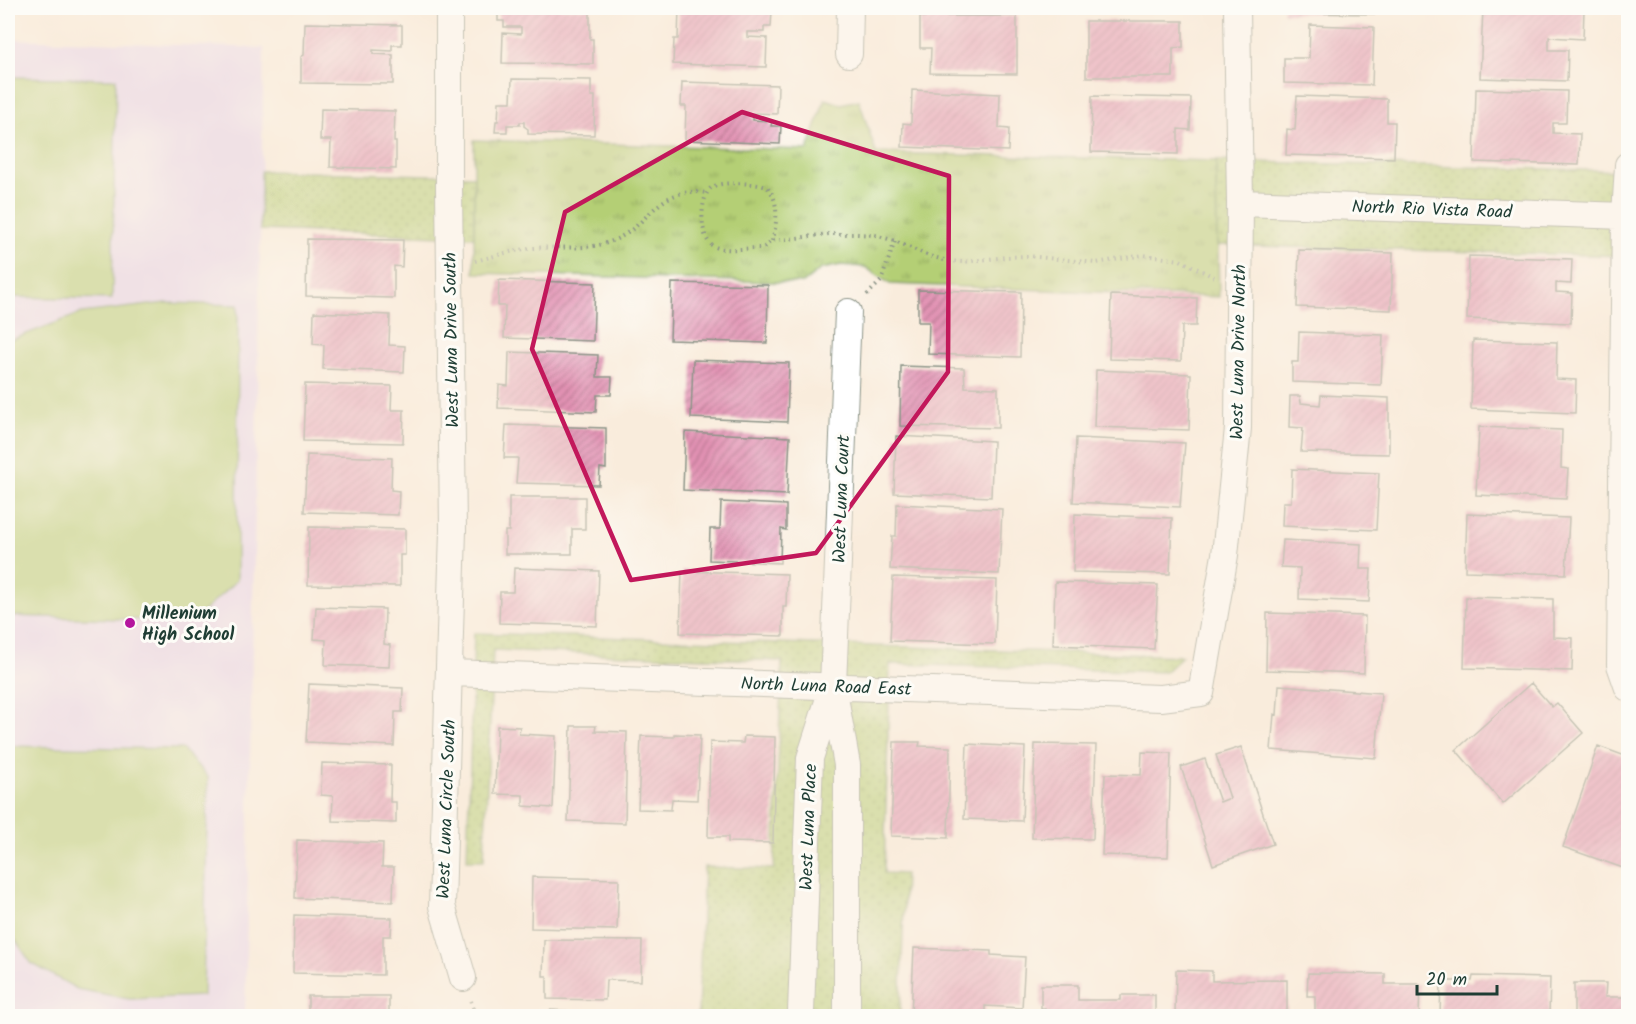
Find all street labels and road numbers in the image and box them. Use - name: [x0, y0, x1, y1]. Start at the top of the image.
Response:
- street label: North Rio Vista Road: [1351, 193, 1514, 228]
- street label: West Luna Drive South: [436, 252, 469, 428]
- street label: West Luna Drive North: [1223, 264, 1256, 440]
- street label: West Luna Court: [826, 433, 859, 564]
- street label: North Luna Road East: [740, 670, 913, 705]
- street label: West Luna Circle South: [430, 719, 465, 899]
- street label: West Luna Place: [793, 763, 826, 891]

